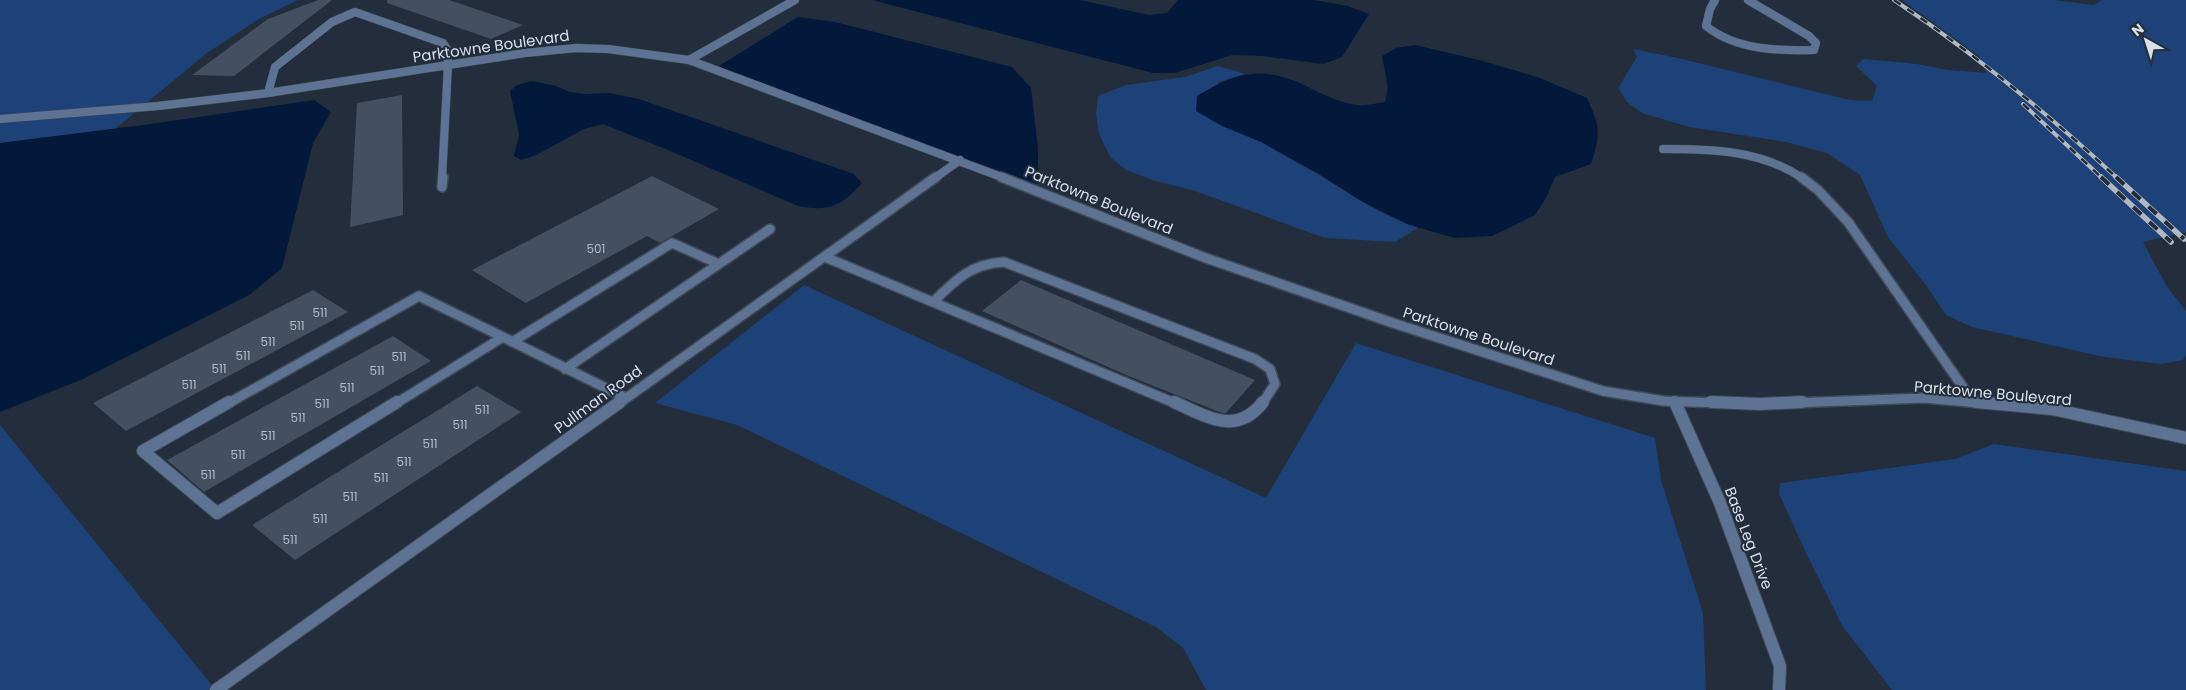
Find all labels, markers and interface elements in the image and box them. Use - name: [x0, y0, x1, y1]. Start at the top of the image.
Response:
- north arrow: [2121, 15, 2171, 65]
- text: N: [2127, 19, 2148, 41]
- street label: Parktowne Boulevard: [411, 25, 571, 67]
- street label: Parktowne Boulevard: [1022, 161, 1176, 239]
- house number: 501: [587, 240, 605, 257]
- street label: Parktowne Boulevard: [1401, 302, 1557, 370]
- house number: 511: [312, 304, 328, 321]
- house number: 511: [289, 317, 305, 334]
- house number: 511: [260, 333, 276, 350]
- house number: 511: [235, 347, 251, 364]
- house number: 511: [391, 348, 407, 365]
- house number: 511: [211, 360, 227, 377]
- street label: Pullman Road: [550, 360, 646, 438]
- house number: 511: [369, 362, 385, 379]
- house number: 511: [181, 376, 197, 393]
- street label: Parktowne Boulevard: [1913, 376, 2073, 410]
- house number: 511: [339, 379, 355, 396]
- house number: 511: [314, 395, 330, 412]
- house number: 511: [474, 401, 490, 418]
- house number: 511: [290, 409, 306, 426]
- house number: 511: [452, 416, 468, 433]
- house number: 511: [260, 427, 276, 444]
- house number: 511: [422, 435, 438, 452]
- house number: 511: [230, 446, 246, 463]
- house number: 511: [396, 453, 412, 470]
- house number: 511: [200, 466, 216, 483]
- house number: 511: [373, 469, 389, 486]
- street label: Base Leg Drive: [1720, 484, 1778, 592]
- house number: 511: [342, 488, 358, 505]
- house number: 511: [312, 510, 328, 527]
- house number: 511: [282, 531, 298, 548]

